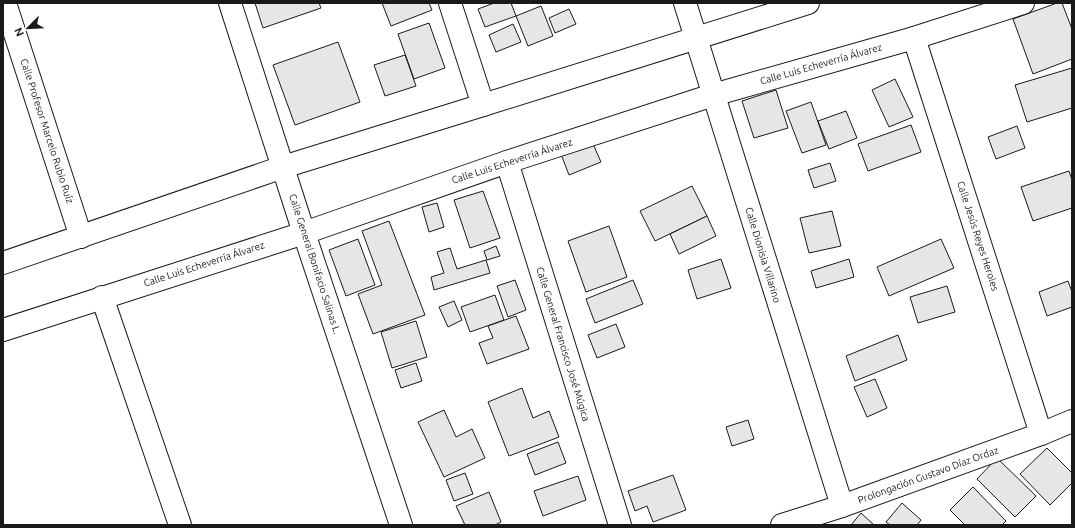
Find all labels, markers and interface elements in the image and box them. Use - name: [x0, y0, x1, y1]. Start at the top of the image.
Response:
- north arrow: [8, 8, 48, 48]
- text: N: [12, 26, 26, 38]
- street label: Calle Luis Echeverría Álvarez: [758, 40, 884, 87]
- street label: Calle Profesor Marcelo Rubio Ruíz: [18, 57, 76, 205]
- street label: Calle Luis Echeverría Álvarez: [450, 135, 574, 186]
- street label: Calle Jesús Reyes Heroles: [955, 180, 1001, 292]
- street label: Calle General Bonifacio Salinas L.: [287, 193, 343, 335]
- street label: Calle Dionisia Villarino: [743, 206, 783, 304]
- street label: Calle Luis Echeverría Álvarez: [142, 238, 266, 289]
- street label: Calle General Francisco José Múgica: [534, 266, 592, 422]
- street label: Prolongación Gustavo Díaz Ordaz: [856, 444, 1000, 506]

